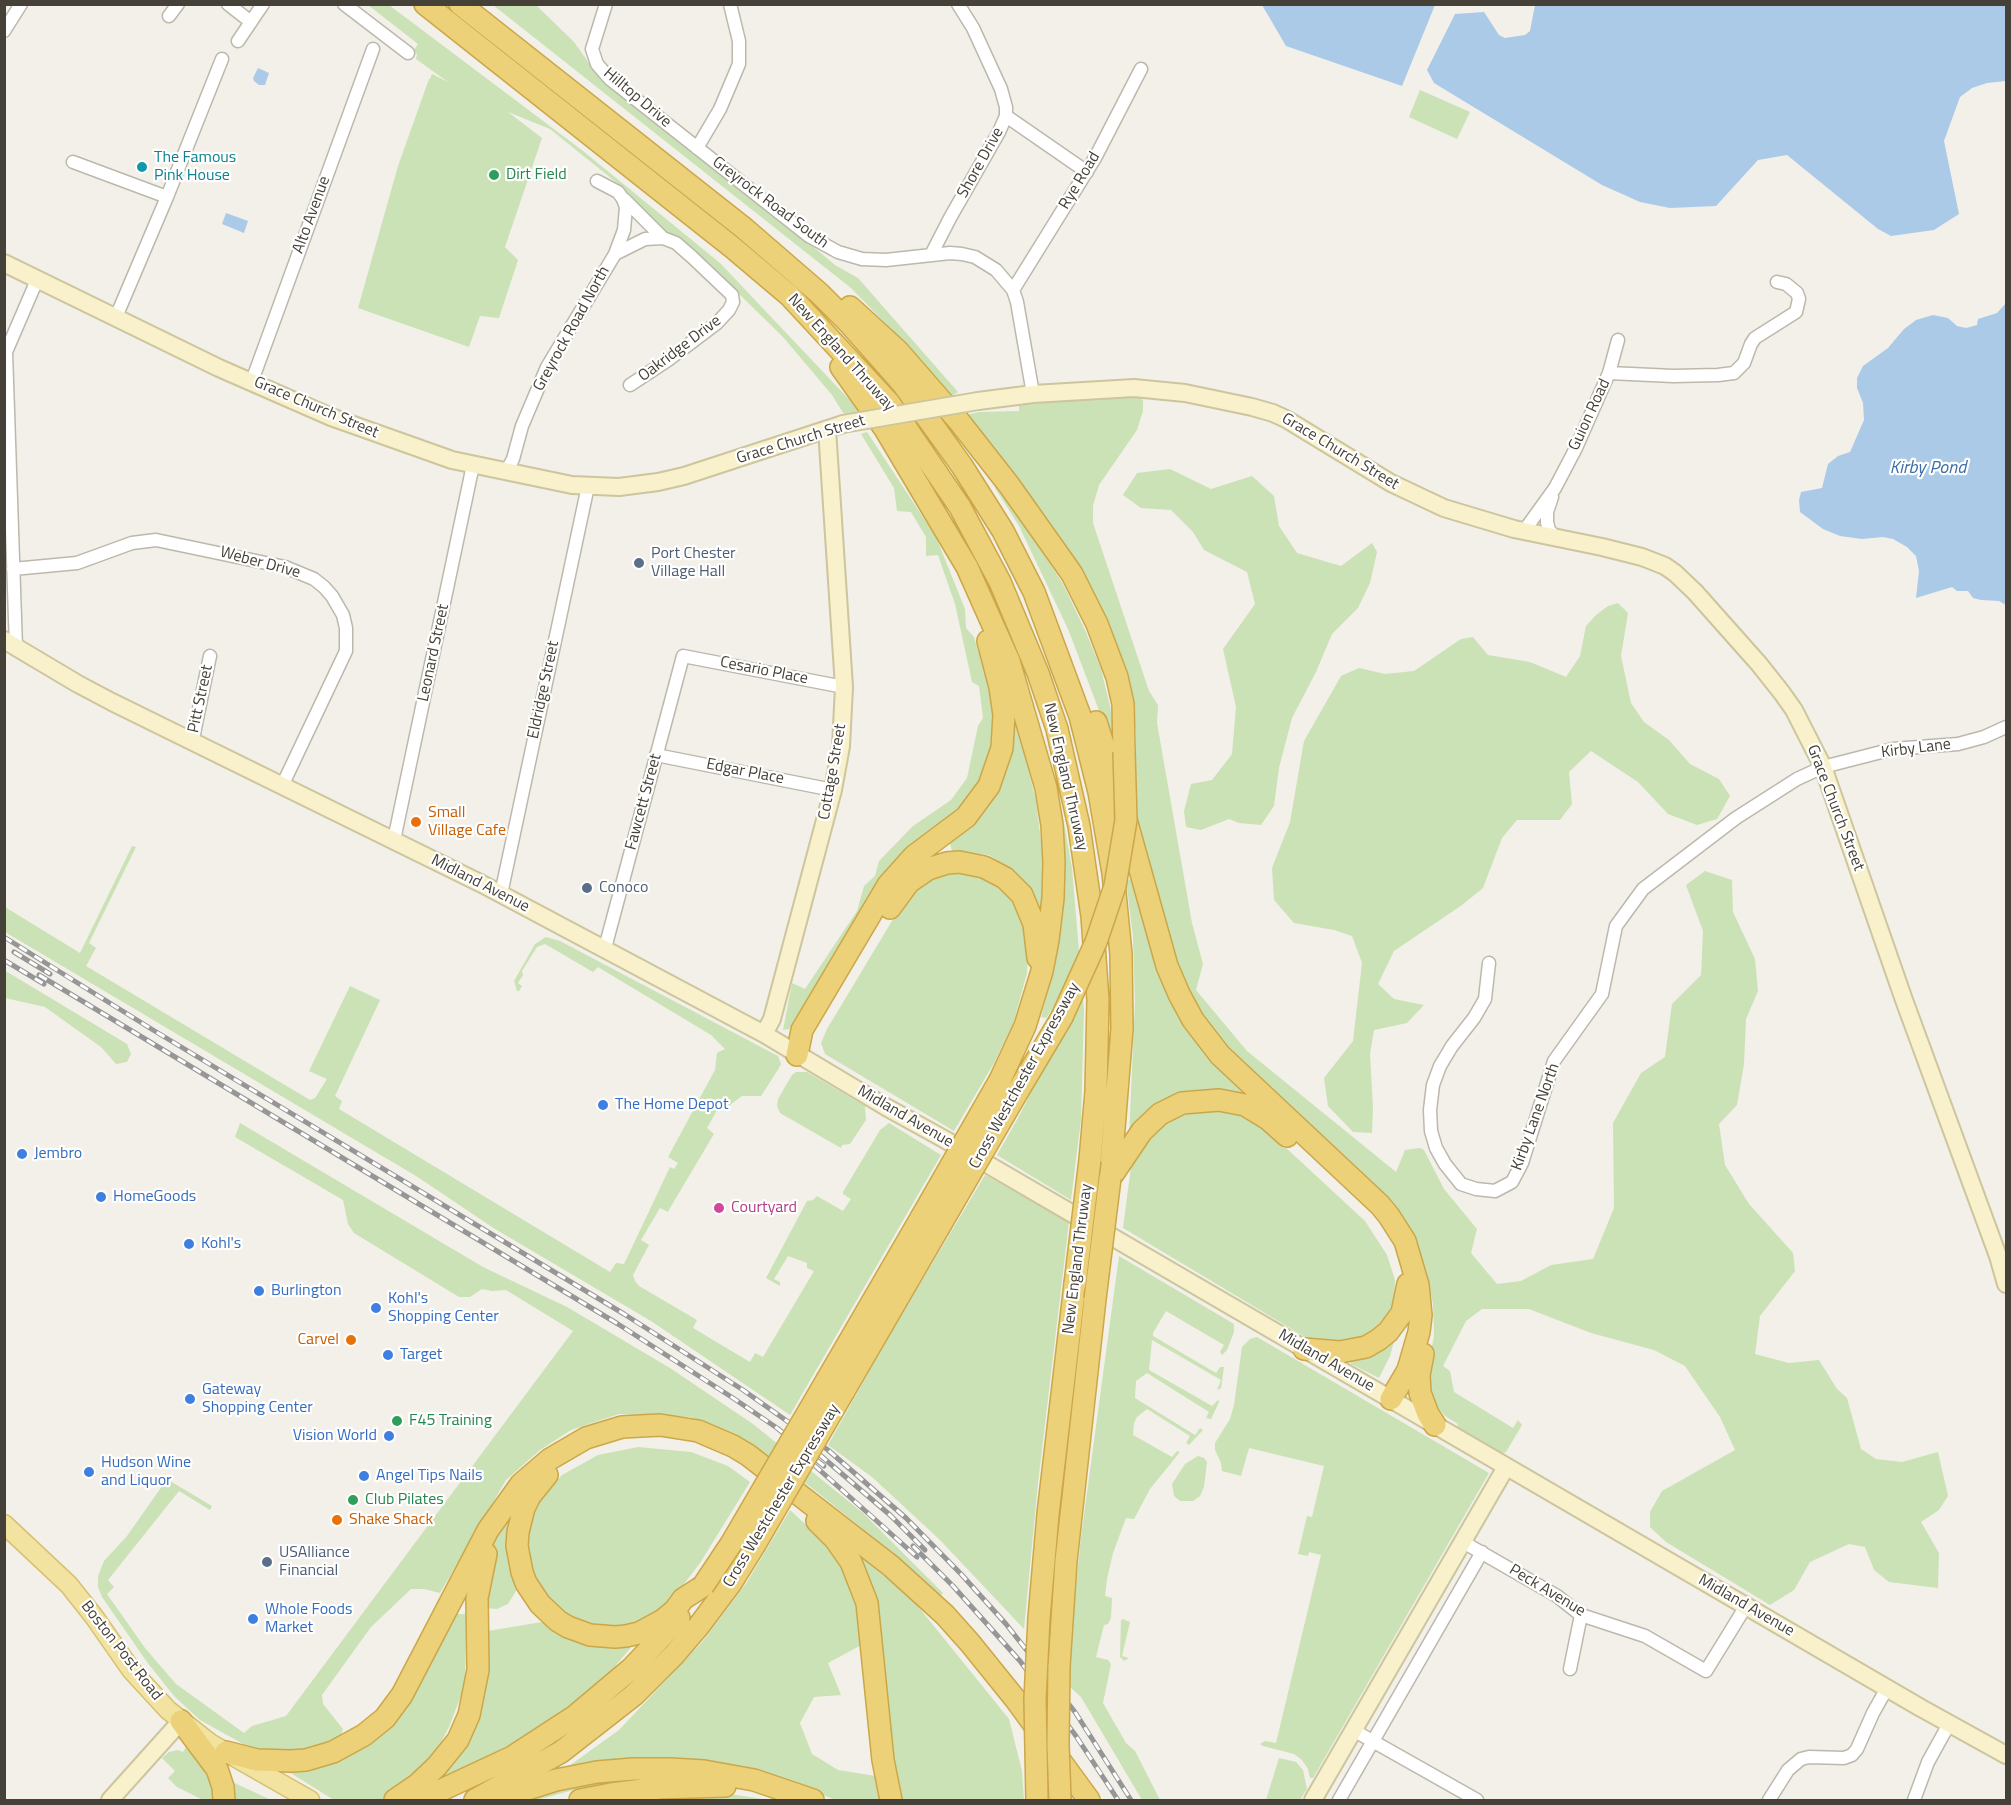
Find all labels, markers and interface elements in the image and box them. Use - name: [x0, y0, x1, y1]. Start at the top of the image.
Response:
- street label: Hilltop Drive: [599, 64, 675, 132]
- street label: Shore Drive: [954, 124, 1008, 202]
- place label: The Famous Pink House: [154, 148, 236, 186]
- street label: Rye Road: [1055, 149, 1105, 213]
- street label: Greyrock Road South: [708, 153, 832, 253]
- marker: The Famous Pink House: [135, 160, 149, 174]
- place label: Dirt Field: [506, 165, 567, 185]
- marker: Dirt Field: [487, 168, 501, 182]
- street label: Alto Avenue: [289, 174, 335, 256]
- street label: Greyrock Road North: [530, 263, 614, 395]
- street label: New England Thruway: [783, 290, 899, 416]
- street label: Oakridge Drive: [635, 312, 725, 386]
- street label: Grace Church Street: [251, 373, 381, 443]
- street label: Guion Road: [1565, 376, 1615, 454]
- street label: Grace Church Street: [1278, 409, 1402, 495]
- street label: Grace Church Street: [734, 411, 868, 469]
- water label: Kirby Pond: [1890, 458, 1966, 480]
- street label: Weber Drive: [218, 543, 302, 583]
- place label: Port Chester Village Hall: [651, 544, 736, 582]
- marker: Port Chester Village Hall: [632, 556, 646, 570]
- street label: Leonard Street: [414, 602, 454, 704]
- street label: Eldridge Street: [524, 639, 564, 741]
- street label: Cesario Place: [718, 653, 810, 689]
- street label: Pitt Street: [184, 663, 218, 735]
- street label: New England Thruway: [1039, 701, 1091, 853]
- street label: Cottage Street: [815, 722, 851, 822]
- street label: Kirby Lane: [1880, 735, 1952, 763]
- street label: Grace Church Street: [1802, 742, 1868, 874]
- street label: Fawcett Street: [622, 752, 666, 852]
- street label: Edgar Place: [705, 755, 785, 789]
- place label: Small Village Cafe: [428, 803, 506, 841]
- marker: Small Village Cafe: [409, 815, 423, 829]
- street label: Midland Avenue: [428, 851, 532, 917]
- place label: Conoco: [599, 878, 648, 898]
- marker: Conoco: [580, 881, 594, 895]
- street label: Cross Westchester Expressway: [966, 979, 1084, 1173]
- street label: Kirby Lane North: [1508, 1061, 1564, 1173]
- street label: Midland Avenue: [854, 1082, 956, 1152]
- place label: The Home Depot: [615, 1095, 729, 1115]
- marker: The Home Depot: [596, 1098, 610, 1112]
- place label: Jembro: [34, 1144, 82, 1164]
- marker: Jembro: [15, 1147, 29, 1161]
- street label: New England Thruway: [1059, 1183, 1097, 1335]
- place label: HomeGoods: [113, 1187, 196, 1207]
- marker: HomeGoods: [94, 1190, 108, 1204]
- place label: Courtyard: [731, 1198, 797, 1218]
- marker: Courtyard: [712, 1201, 726, 1215]
- place label: Kohl's: [201, 1234, 241, 1254]
- marker: Kohl's: [182, 1237, 196, 1251]
- place label: Burlington: [271, 1281, 342, 1301]
- marker: Burlington: [252, 1284, 266, 1298]
- place label: Kohl's Shopping Center: [388, 1289, 499, 1327]
- marker: Kohl's Shopping Center: [369, 1301, 383, 1315]
- street label: Midland Avenue: [1275, 1326, 1377, 1396]
- place label: Carvel: [297, 1330, 339, 1350]
- marker: Carvel: [344, 1333, 358, 1347]
- place label: Target: [400, 1345, 442, 1365]
- marker: Target: [381, 1348, 395, 1362]
- place label: Gateway Shopping Center: [202, 1380, 313, 1418]
- marker: Gateway Shopping Center: [183, 1392, 197, 1406]
- street label: Cross Westchester Expressway: [720, 1401, 844, 1591]
- place label: F45 Training: [409, 1411, 492, 1431]
- marker: F45 Training: [390, 1414, 404, 1428]
- place label: Vision World: [293, 1426, 377, 1446]
- marker: Vision World: [382, 1429, 396, 1443]
- place label: Hudson Wine and Liquor: [101, 1453, 191, 1491]
- marker: Hudson Wine and Liquor: [82, 1465, 96, 1479]
- place label: Angel Tips Nails: [376, 1466, 482, 1486]
- marker: Angel Tips Nails: [357, 1469, 371, 1483]
- place label: Club Pilates: [365, 1490, 444, 1510]
- marker: Club Pilates: [346, 1493, 360, 1507]
- place label: Shake Shack: [349, 1510, 433, 1530]
- marker: Shake Shack: [330, 1513, 344, 1527]
- place label: USAlliance Financial: [279, 1543, 350, 1581]
- marker: USAlliance Financial: [260, 1555, 274, 1569]
- street label: Peck Avenue: [1505, 1561, 1589, 1621]
- street label: Midland Avenue: [1695, 1571, 1797, 1641]
- street label: Boston Post Road: [76, 1597, 166, 1705]
- place label: Whole Foods Market: [265, 1600, 352, 1638]
- marker: Whole Foods Market: [246, 1612, 260, 1626]

